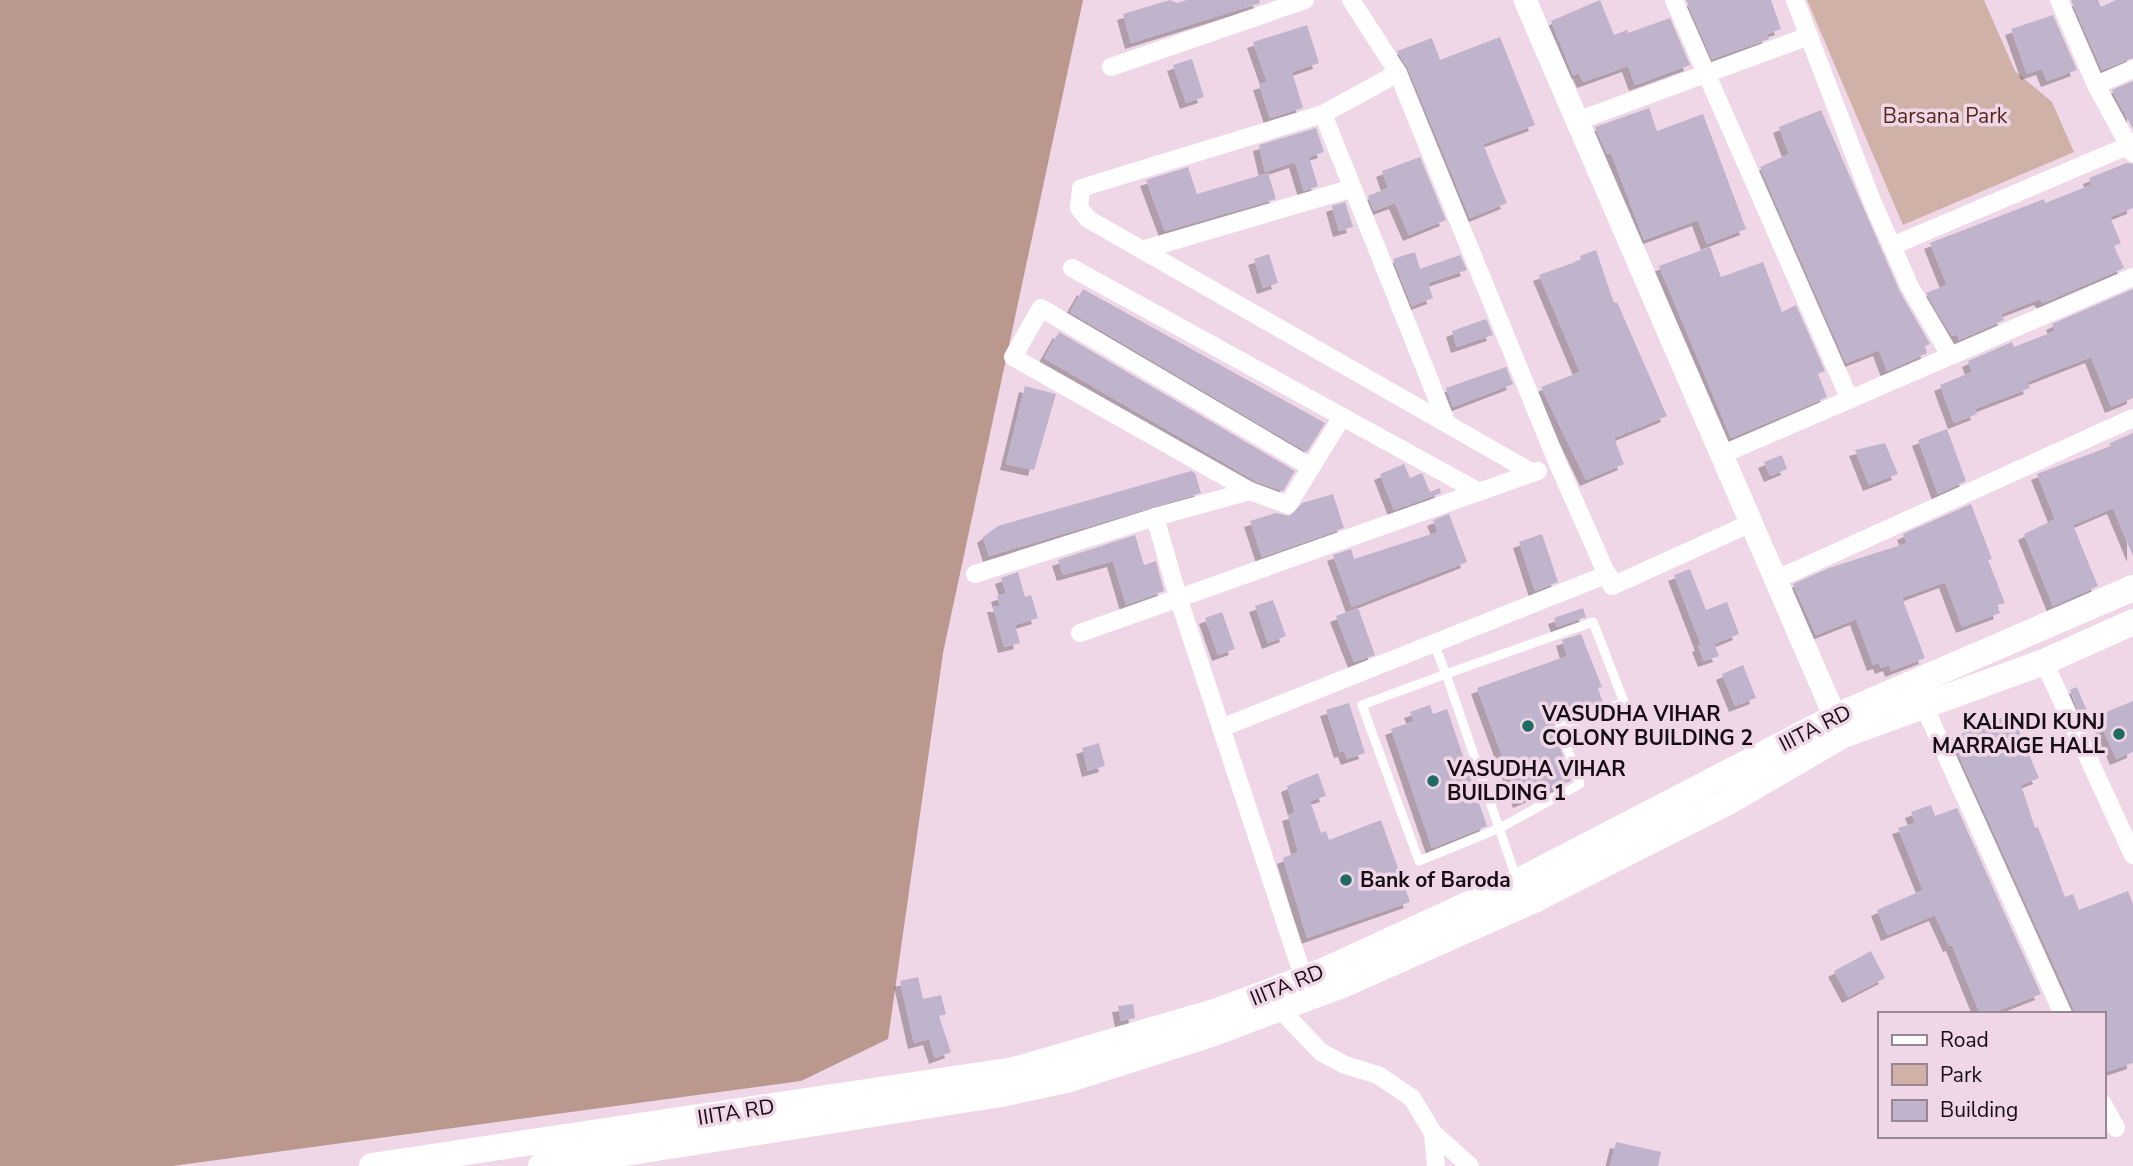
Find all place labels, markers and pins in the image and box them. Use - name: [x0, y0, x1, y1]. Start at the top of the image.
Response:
- place label: VASUDHA VIHAR COLONY BUILDING 2: [1541, 700, 1753, 752]
- place label: KALINDI KUNJ MARRAIGE HALL: [1932, 708, 2105, 760]
- marker: VASUDHA VIHAR COLONY BUILDING 2: [1520, 718, 1536, 734]
- marker: KALINDI KUNJ MARRAIGE HALL: [2111, 726, 2127, 742]
- place label: VASUDHA VIHAR BUILDING 1: [1446, 755, 1626, 807]
- marker: VASUDHA VIHAR BUILDING 1: [1425, 773, 1441, 789]
- place label: Bank of Baroda: [1360, 866, 1511, 894]
- marker: Bank of Baroda: [1338, 872, 1354, 888]

